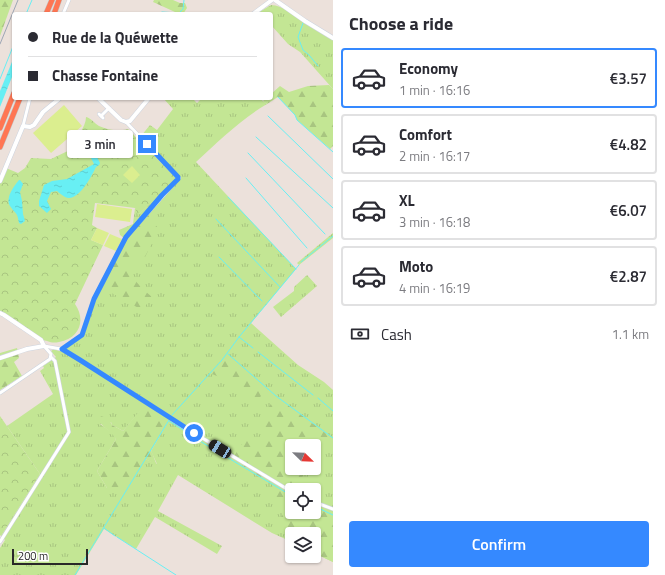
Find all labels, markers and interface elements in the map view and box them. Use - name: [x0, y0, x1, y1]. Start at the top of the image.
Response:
- text: Choose a ride: [349, 10, 453, 37]
- text: Rue de la Quéwette: [52, 26, 178, 49]
- text: Economy: [399, 57, 458, 80]
- icon: car: [351, 60, 387, 96]
- text: Chasse Fontaine: [52, 64, 158, 87]
- text: €3.57: [610, 67, 647, 90]
- text: 1 min · 16:16: [399, 80, 470, 100]
- text: Comfort: [399, 123, 452, 146]
- icon: car: [351, 126, 387, 162]
- callout: 3 min: [67, 130, 133, 158]
- text: €4.82: [610, 133, 647, 156]
- text: 3 min: [84, 134, 116, 154]
- route end: [138, 135, 156, 153]
- text: 2 min · 16:17: [399, 146, 470, 166]
- text: XL: [399, 189, 415, 212]
- icon: car: [351, 192, 387, 228]
- text: €6.07: [610, 199, 647, 222]
- text: 3 min · 16:18: [399, 212, 470, 232]
- text: Moto: [399, 255, 433, 278]
- icon: car: [351, 258, 387, 294]
- text: €2.87: [610, 265, 647, 288]
- text: 4 min · 16:19: [399, 278, 470, 298]
- icon: cash: [349, 323, 371, 345]
- text: Cash: [381, 323, 412, 346]
- text: 1.1 km: [612, 324, 649, 344]
- route start: [185, 424, 203, 442]
- car: [207, 438, 233, 460]
- north arrow: [285, 439, 321, 475]
- map controls: [285, 439, 321, 563]
- button: locate: [285, 483, 321, 519]
- button: Confirm: [349, 521, 649, 567]
- button: layers: [285, 527, 321, 563]
- scale bar: [12, 547, 88, 566]
- text: 200 m: [18, 548, 48, 564]

